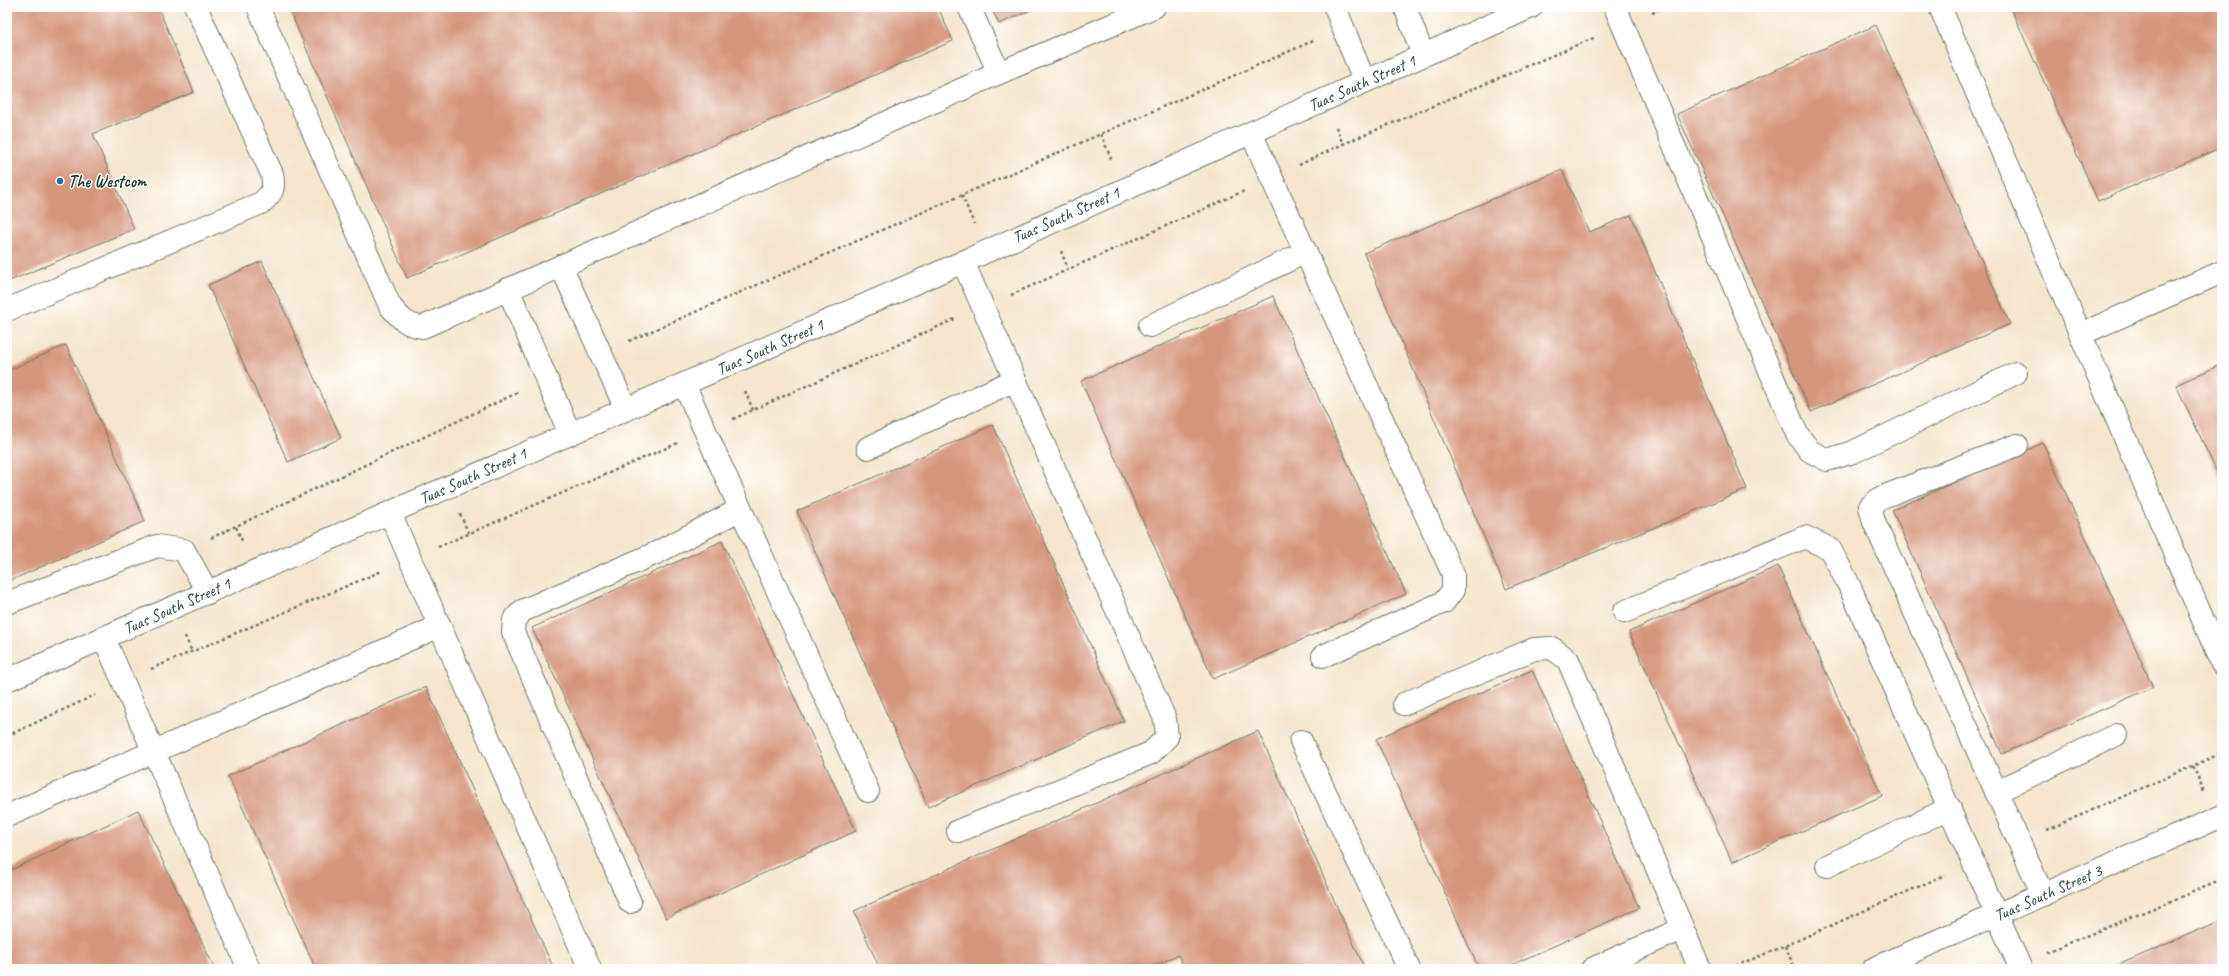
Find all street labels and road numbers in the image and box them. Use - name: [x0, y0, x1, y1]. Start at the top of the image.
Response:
- street label: Tuas South Street 1: [1305, 49, 1420, 116]
- street label: Tuas South Street 1: [1009, 181, 1124, 248]
- street label: Tuas South Street 1: [713, 313, 828, 380]
- street label: Tuas South Street 1: [416, 442, 531, 509]
- street label: Tuas South Street 1: [120, 572, 235, 639]
- street label: Tuas South Street 3: [1991, 859, 2106, 926]

